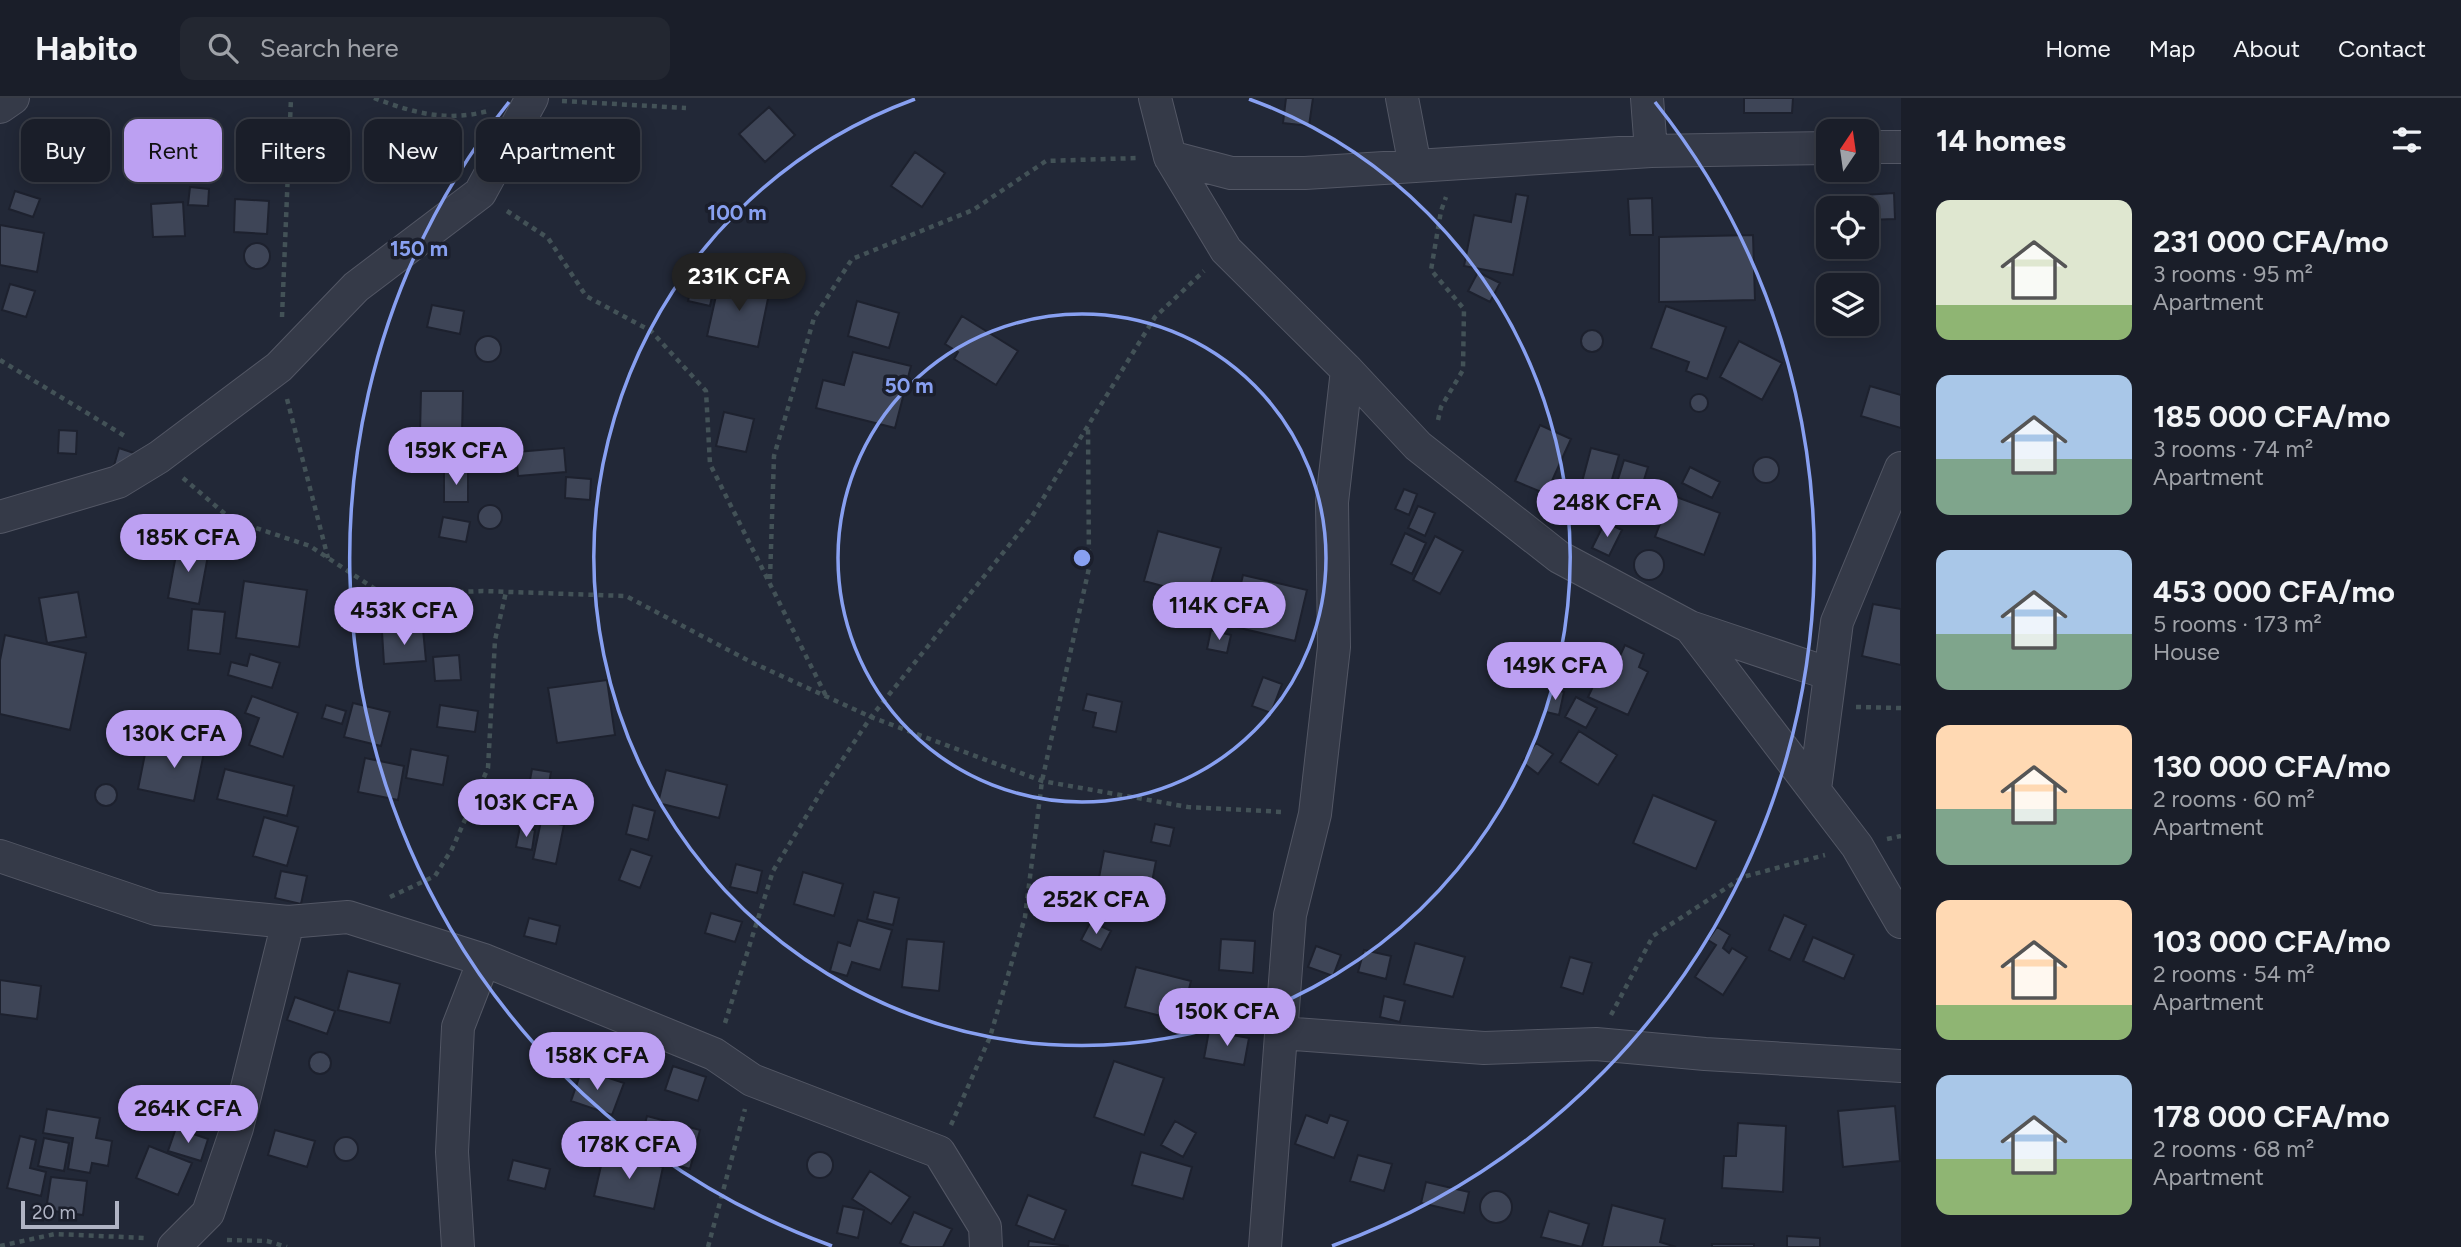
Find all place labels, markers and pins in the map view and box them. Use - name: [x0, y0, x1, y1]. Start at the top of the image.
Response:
- pin: 231K CFA: [667, 254, 811, 313]
- pin: 159K CFA: [384, 428, 528, 487]
- pin: 248K CFA: [1535, 480, 1679, 539]
- pin: 185K CFA: [116, 514, 260, 574]
- centre of rings: [1070, 546, 1094, 570]
- pin: 114K CFA: [1147, 582, 1291, 642]
- pin: 453K CFA: [332, 588, 476, 647]
- pin: 149K CFA: [1483, 642, 1627, 702]
- pin: 130K CFA: [102, 710, 246, 770]
- pin: 103K CFA: [454, 780, 598, 839]
- pin: 252K CFA: [1024, 876, 1168, 936]
- pin: 150K CFA: [1155, 988, 1299, 1048]
- pin: 158K CFA: [525, 1032, 669, 1092]
- pin: 264K CFA: [116, 1086, 260, 1145]
- pin: 178K CFA: [557, 1122, 701, 1181]

